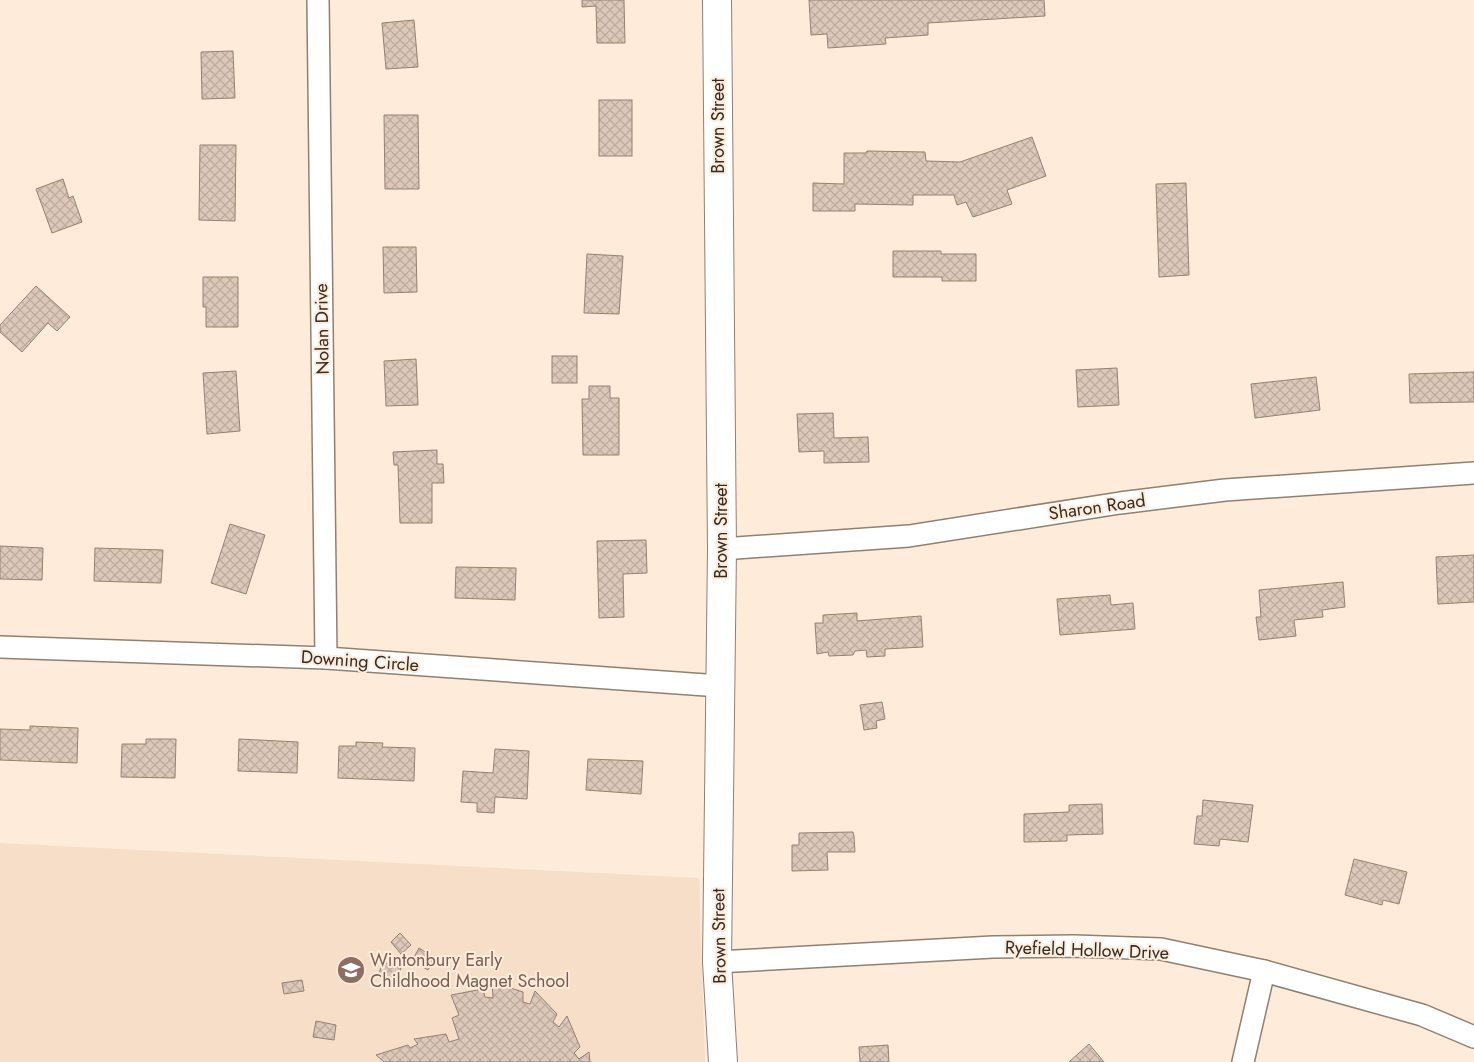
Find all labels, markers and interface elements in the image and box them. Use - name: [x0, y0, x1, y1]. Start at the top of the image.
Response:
- street label: Brown Street: [705, 78, 731, 174]
- street label: Nolan Drive: [308, 283, 336, 375]
- street label: Brown Street: [708, 483, 734, 579]
- street label: Sharon Road: [1047, 487, 1147, 527]
- street label: Downing Circle: [300, 644, 420, 678]
- street label: Brown Street: [705, 887, 733, 984]
- street label: Ryefield Hollow Drive: [1005, 934, 1169, 966]
- place label: Wintonbury Early Childhood Magnet School: [370, 947, 569, 994]
- school or university icon: Wintonbury Early Childhood Magnet School: [336, 955, 366, 985]

